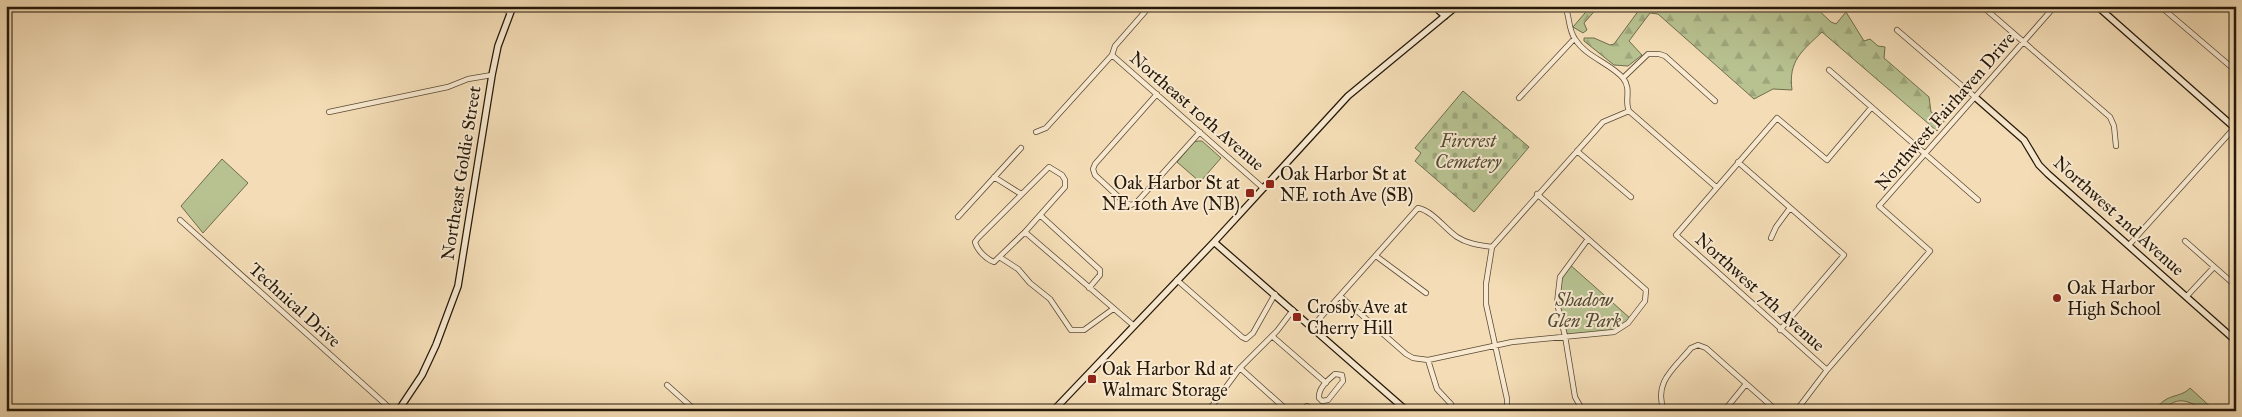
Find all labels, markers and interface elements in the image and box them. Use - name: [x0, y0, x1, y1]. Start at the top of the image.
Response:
- street label: Northwest Fairhaven Drive: [1870, 28, 2020, 194]
- street label: Northeast 10th Avenue: [1125, 47, 1269, 175]
- street label: Northeast Goldie Street: [436, 84, 486, 262]
- park label: Fircrest Cemetery: [1435, 130, 1502, 173]
- street label: Northwest 2nd Avenue: [2049, 151, 2189, 281]
- place label: Oak Harbor St at NE 10th Ave (SB): [1280, 163, 1413, 207]
- place label: Oak Harbor St at NE 10th Ave (NB): [1102, 172, 1241, 216]
- marker: Oak Harbor St at NE 10th Ave (SB): [1264, 178, 1276, 190]
- marker: Oak Harbor St at NE 10th Ave (NB): [1244, 187, 1256, 199]
- street label: Northwest 7th Avenue: [1691, 228, 1829, 356]
- street label: Technical Drive: [244, 258, 346, 352]
- place label: Oak Harbor High School: [2067, 277, 2161, 321]
- park label: Shadow Glen Park: [1547, 289, 1621, 332]
- marker: Oak Harbor High School: [2051, 292, 2063, 304]
- place label: Crosby Ave at Cherry Hill: [1307, 296, 1408, 339]
- marker: Crosby Ave at Cherry Hill: [1291, 311, 1303, 323]
- place label: Oak Harbor Rd at Walmarc Storage: [1102, 358, 1234, 402]
- marker: Oak Harbor Rd at Walmarc Storage: [1086, 373, 1098, 385]

